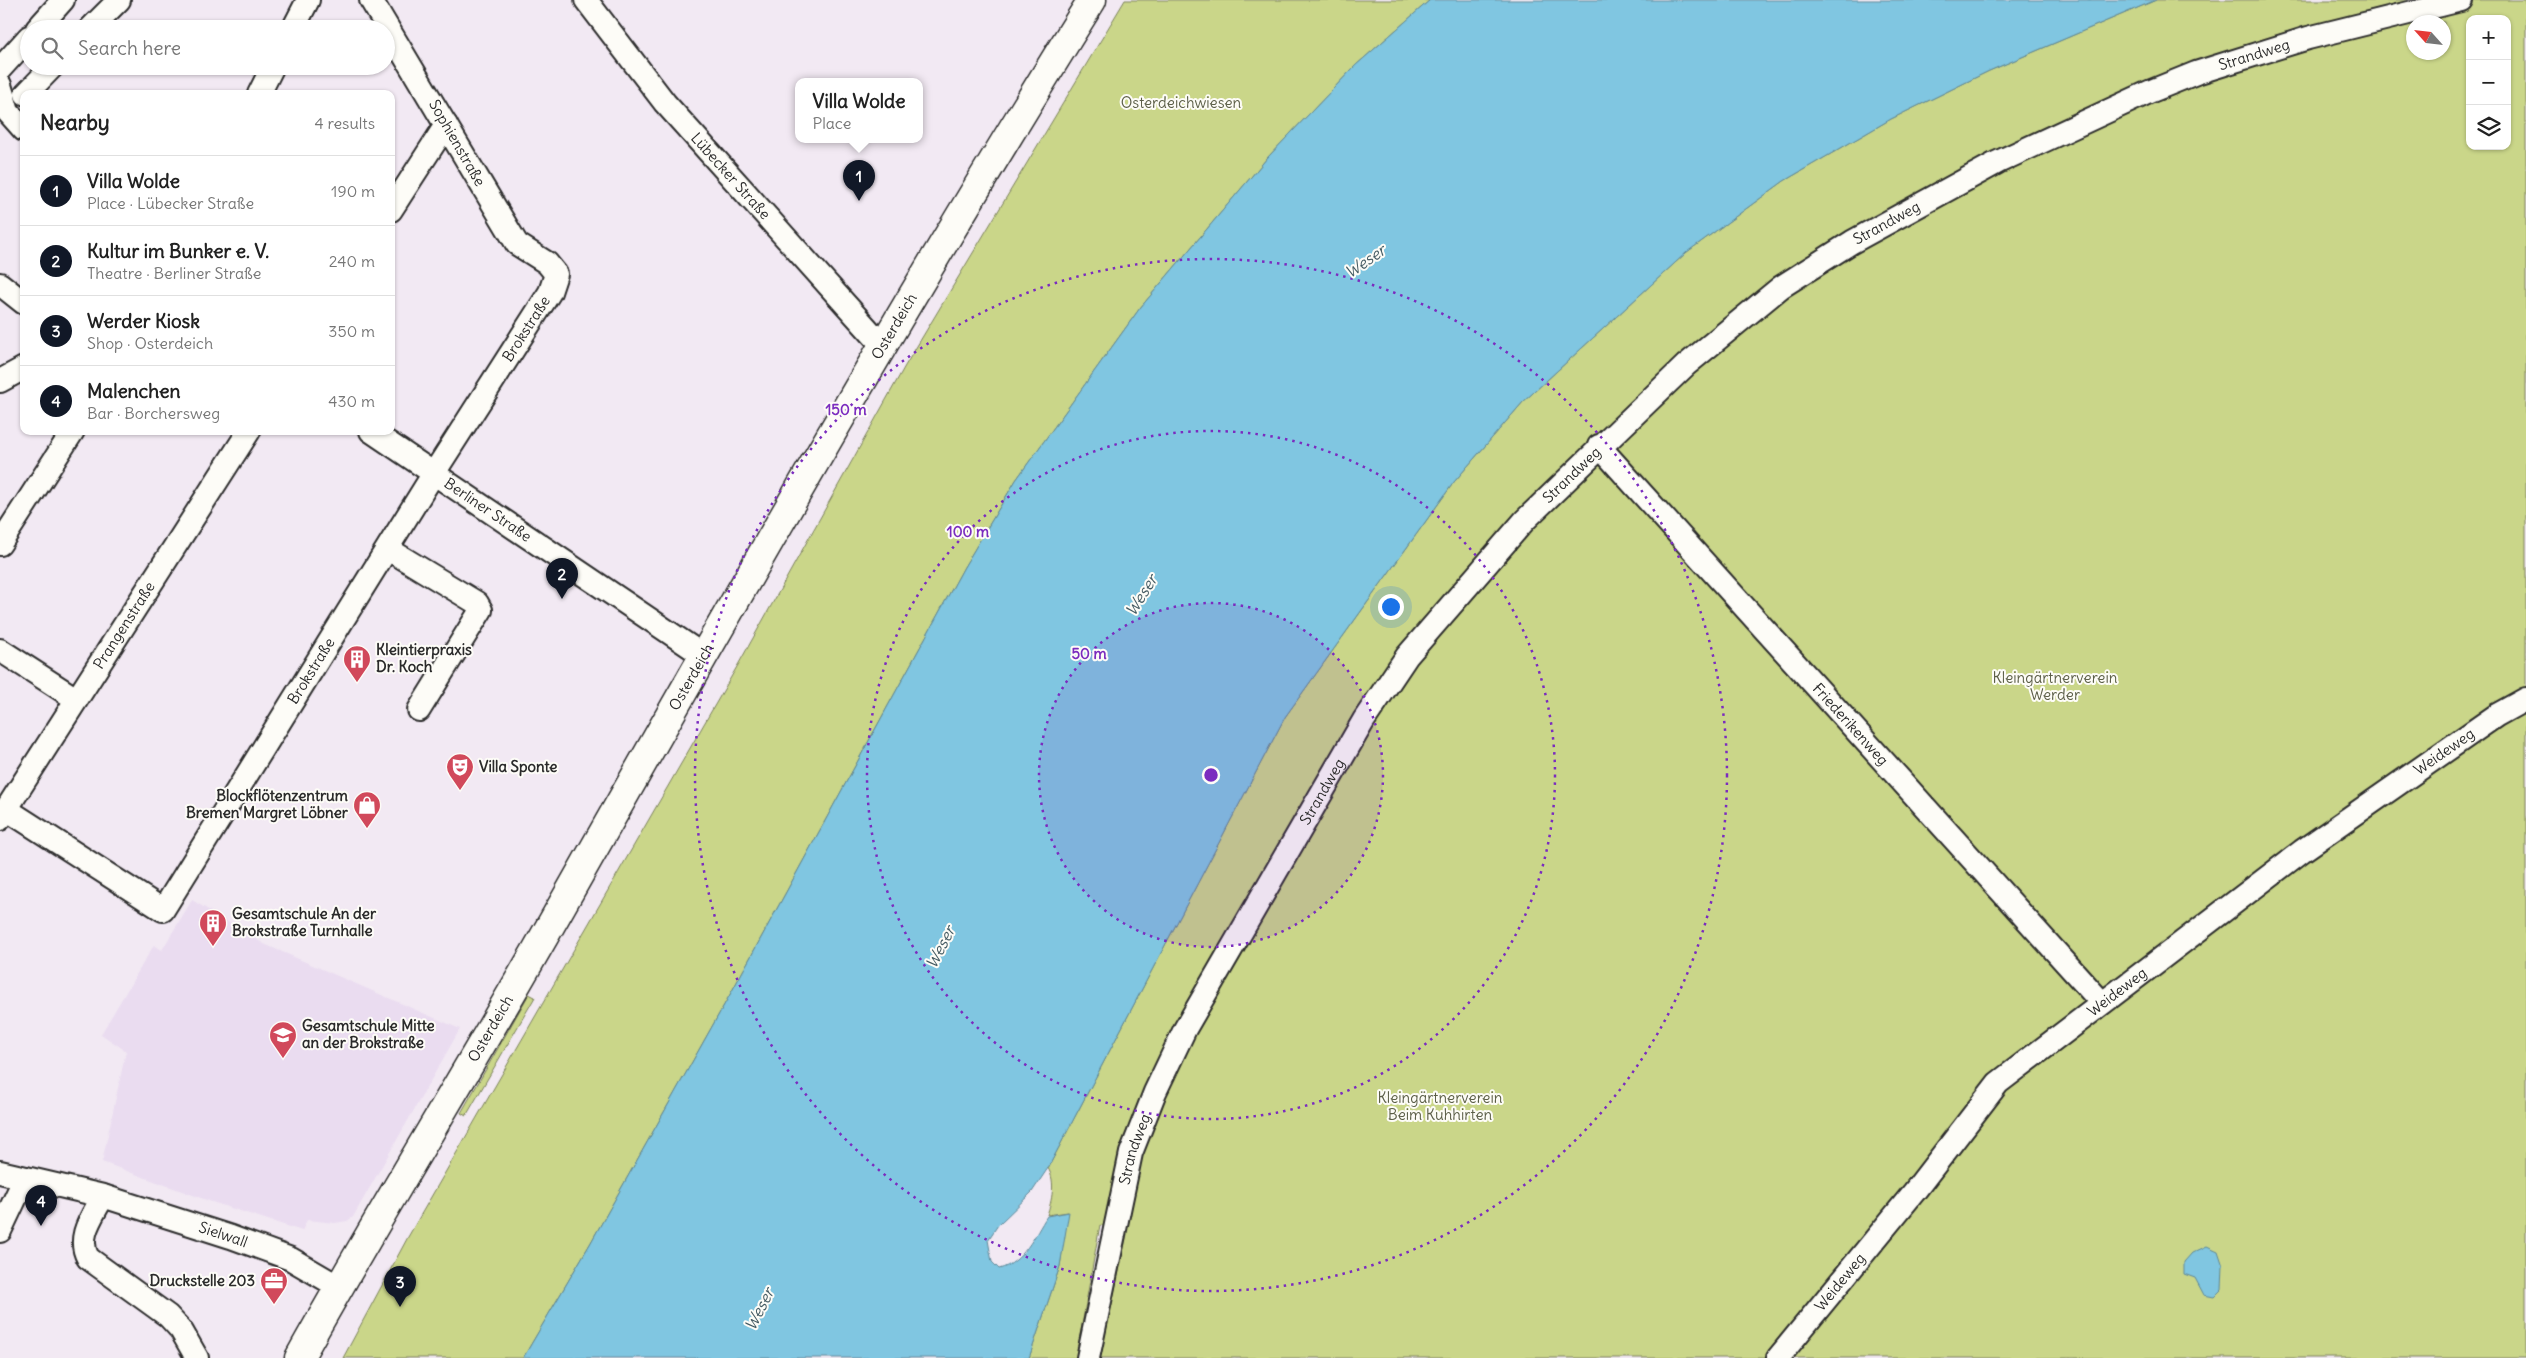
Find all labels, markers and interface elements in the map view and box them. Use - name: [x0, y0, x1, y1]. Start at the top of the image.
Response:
- north arrow: [2406, 15, 2451, 60]
- map controls: [2466, 15, 2511, 150]
- button: +: [2466, 15, 2511, 60]
- search box: [20, 20, 395, 75]
- icon: search: [38, 34, 66, 62]
- street label: Strandweg: [2216, 34, 2292, 74]
- text: Search here: [78, 36, 181, 60]
- button: −: [2466, 60, 2511, 105]
- popup: [795, 78, 923, 143]
- text: Villa Wolde: [813, 89, 905, 113]
- park label: Osterdeichwiesen: [1121, 93, 1242, 112]
- street label: Sophienstraße: [425, 96, 490, 189]
- button: layers: [2466, 105, 2511, 150]
- text: Nearby: [40, 109, 110, 136]
- text: 4 results: [314, 113, 375, 133]
- text: Place: [813, 113, 851, 133]
- street label: Lübecker Straße: [687, 128, 775, 223]
- pin: 1: [843, 160, 875, 201]
- text: Villa Wolde: [87, 169, 180, 193]
- text: 1: [53, 181, 59, 201]
- text: 190 m: [331, 181, 375, 201]
- text: Place · Lübecker Straße: [87, 193, 254, 213]
- street label: Strandweg: [1850, 197, 1923, 249]
- water label: Weser: [1341, 238, 1391, 282]
- text: Kultur im Bunker e. V.: [87, 239, 269, 263]
- text: 2: [52, 251, 60, 271]
- text: 240 m: [329, 251, 375, 271]
- text: Theatre · Berliner Straße: [87, 263, 261, 283]
- street label: Osterdeich: [867, 289, 921, 363]
- street label: Brokstraße: [498, 292, 554, 365]
- text: Werder Kiosk: [87, 309, 200, 333]
- text: 3: [51, 321, 61, 341]
- text: 350 m: [328, 321, 375, 341]
- text: Shop · Osterdeich: [87, 333, 213, 353]
- text: Malenchen: [87, 379, 181, 403]
- text: 4: [51, 391, 61, 411]
- text: 430 m: [328, 391, 375, 411]
- text: 150 m: [825, 400, 867, 419]
- text: Bar · Borchersweg: [87, 403, 220, 423]
- street label: Strandweg: [1538, 442, 1604, 507]
- street label: Berliner Straße: [441, 473, 535, 546]
- text: 100 m: [947, 522, 989, 541]
- pin: 2: [546, 558, 578, 599]
- water label: Weser: [1121, 569, 1163, 619]
- street label: Prangenstraße: [89, 578, 159, 672]
- your location: [1378, 594, 1404, 620]
- street label: Brokstraße: [283, 634, 339, 707]
- place label: Kleintierpraxis Dr. Koch: [376, 640, 472, 676]
- street label: Osterdeich: [665, 640, 718, 714]
- building icon: Kleintierpraxis Dr. Koch: [342, 644, 372, 683]
- text: 50 m: [1071, 644, 1107, 663]
- park label: Kleingärtnerverein Werder: [1993, 668, 2118, 704]
- street label: Friederikenweg: [1809, 679, 1893, 769]
- street label: Weideweg: [2410, 724, 2478, 779]
- theatre icon: Villa Sponte: [445, 752, 475, 791]
- street label: Strandweg: [1295, 755, 1349, 828]
- place label: Villa Sponte: [479, 757, 557, 777]
- centre of rings: [1202, 766, 1220, 784]
- place label: Blockflötenzentrum Bremen Margret Löbner: [186, 786, 349, 823]
- shop icon: Blockflötenzentrum Bremen Margret Löbner: [352, 790, 382, 829]
- place label: Gesamtschule An der Brokstraße Turnhalle: [232, 904, 377, 940]
- building icon: Gesamtschule An der Brokstraße Turnhalle: [198, 908, 228, 947]
- water label: Weser: [921, 920, 960, 972]
- street label: Weideweg: [2083, 963, 2150, 1020]
- street label: Osterdeich: [463, 992, 517, 1065]
- place label: Gesamtschule Mitte an der Brokstraße: [302, 1016, 435, 1052]
- school or university icon: Gesamtschule Mitte an der Brokstraße: [268, 1020, 298, 1059]
- park label: Kleingärtnerverein Beim Kuhhirten: [1378, 1088, 1503, 1124]
- street label: Strandweg: [1115, 1111, 1154, 1186]
- pin: 4: [25, 1185, 57, 1226]
- street label: Sielwall: [197, 1217, 250, 1251]
- street label: Weideweg: [1810, 1249, 1869, 1315]
- office icon: Druckstelle 203: [259, 1266, 289, 1305]
- pin: 3: [384, 1266, 416, 1307]
- place label: Druckstelle 203: [149, 1271, 255, 1290]
- water label: Weser: [740, 1282, 779, 1334]

